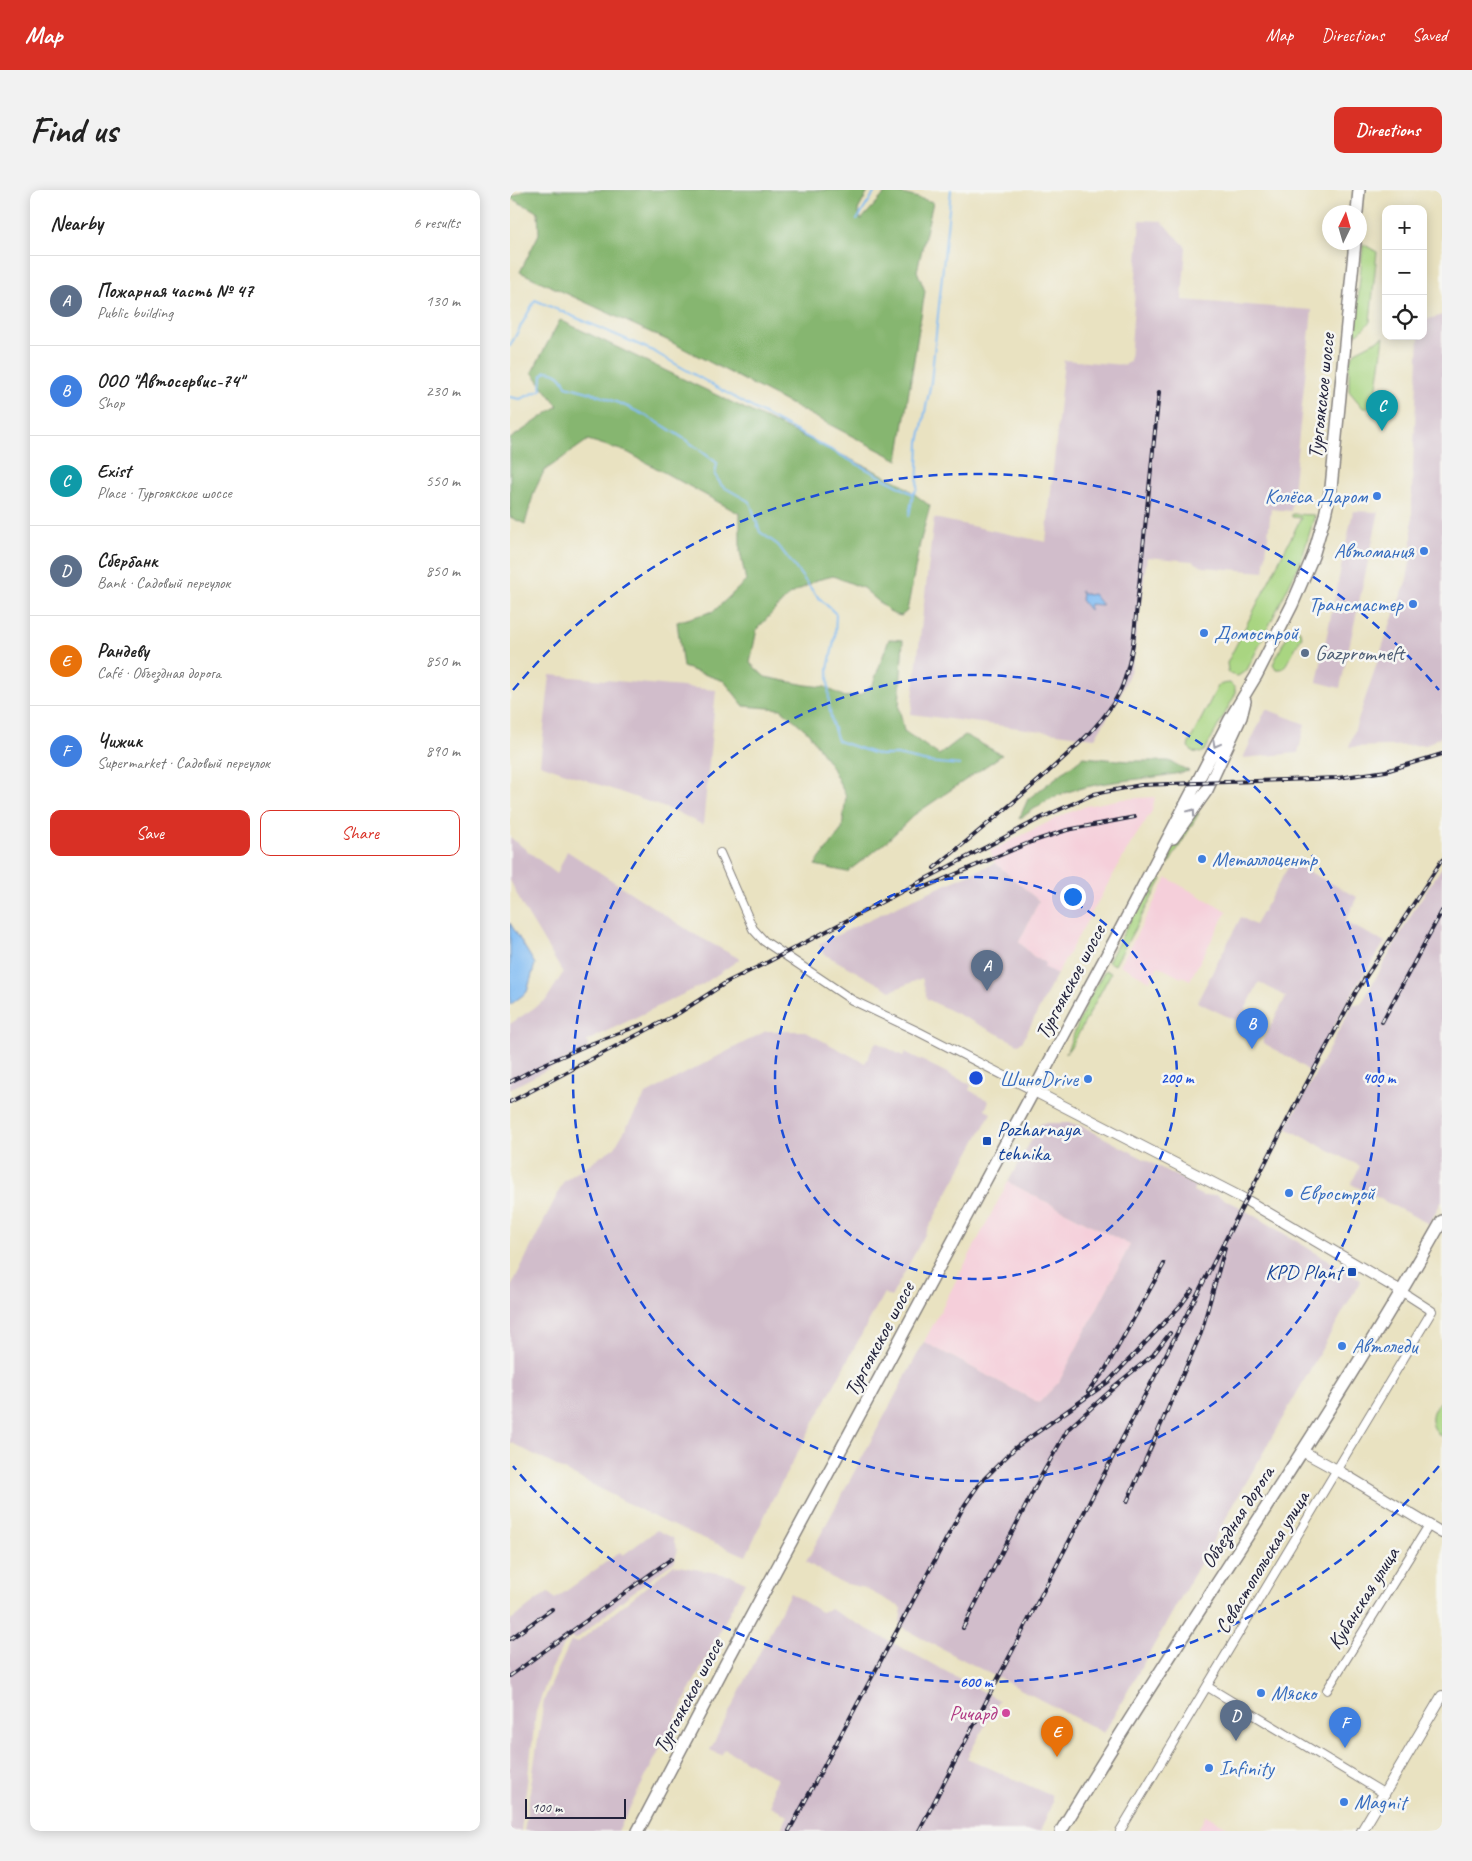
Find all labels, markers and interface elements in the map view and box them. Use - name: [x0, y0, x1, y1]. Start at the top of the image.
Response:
- text: Map: [25, 20, 62, 50]
- text: Map: [1266, 24, 1293, 46]
- text: Directions: [1321, 24, 1384, 46]
- text: Saved: [1412, 24, 1447, 46]
- button: Directions: [1334, 107, 1442, 153]
- text: Find us: [30, 108, 117, 153]
- north arrow: [1322, 205, 1367, 250]
- map controls: [1382, 205, 1427, 340]
- button: +: [1382, 205, 1427, 250]
- text: Nearby: [50, 210, 103, 236]
- text: 6 results: [413, 213, 460, 233]
- button: −: [1382, 250, 1427, 295]
- text: Пожарная часть № 47: [97, 279, 253, 303]
- text: A: [62, 291, 70, 311]
- text: 130 m: [426, 291, 460, 311]
- button: locate: [1382, 295, 1427, 340]
- text: Public building: [97, 303, 173, 323]
- street label: Тургоякское шоссе: [1301, 330, 1341, 460]
- text: ООО "Автосервис-74": [97, 369, 244, 393]
- text: B: [62, 381, 70, 401]
- text: 230 m: [426, 381, 460, 401]
- pin: C: [1366, 390, 1398, 431]
- text: Shop: [97, 393, 124, 413]
- text: Exist: [97, 459, 131, 483]
- text: C: [62, 471, 70, 491]
- text: 550 m: [426, 471, 460, 491]
- text: Place · Тургоякское шоссе: [97, 483, 232, 503]
- place label: Колёса Даром: [1265, 483, 1369, 509]
- marker: Колёса Даром: [1371, 490, 1383, 502]
- place label: Автомания: [1334, 538, 1415, 564]
- marker: Автомания: [1418, 545, 1430, 557]
- text: Сбербанк: [97, 549, 158, 573]
- text: D: [61, 561, 71, 581]
- text: 850 m: [426, 561, 460, 581]
- text: Bank · Садовый переулок: [97, 573, 230, 593]
- place label: Трансмастер: [1308, 591, 1404, 617]
- marker: Трансмастер: [1407, 598, 1419, 610]
- place label: Домострой: [1214, 620, 1299, 646]
- marker: Домострой: [1198, 627, 1210, 639]
- text: Рандеву: [97, 639, 149, 663]
- place label: Gazpromneft: [1315, 640, 1406, 666]
- marker: Gazpromneft: [1299, 647, 1311, 659]
- text: E: [62, 651, 70, 671]
- text: 850 m: [426, 651, 460, 671]
- text: Café · Объездная дорога: [97, 663, 221, 683]
- text: Чижик: [97, 729, 142, 753]
- one-way arrow: [1212, 739, 1222, 748]
- text: F: [62, 741, 70, 761]
- text: 890 m: [426, 741, 460, 761]
- text: Supermarket · Садовый переулок: [97, 753, 270, 773]
- one-way arrow: [1186, 808, 1195, 817]
- button: Save: [50, 810, 250, 856]
- button: Share: [260, 810, 460, 856]
- place label: Металлоцентр: [1212, 846, 1318, 872]
- marker: Металлоцентр: [1196, 853, 1208, 865]
- your location: [1060, 884, 1086, 910]
- street label: Тургоякское шоссе: [1029, 918, 1112, 1044]
- pin: A: [971, 950, 1003, 991]
- pin: B: [1236, 1008, 1268, 1049]
- place label: ШиноDrive: [999, 1066, 1079, 1092]
- centre of rings: [967, 1069, 985, 1087]
- text: 200 m: [1161, 1069, 1195, 1088]
- text: 400 m: [1363, 1069, 1397, 1088]
- marker: ШиноDrive: [1082, 1073, 1094, 1085]
- place label: Pozharnaya tehnika: [997, 1116, 1082, 1166]
- marker: Pozharnaya tehnika: [981, 1135, 993, 1147]
- place label: Еврострой: [1299, 1180, 1376, 1206]
- marker: Еврострой: [1283, 1187, 1295, 1199]
- place label: KPD Plant: [1265, 1259, 1345, 1285]
- marker: KPD Plant: [1346, 1266, 1358, 1278]
- street label: Тургоякское шоссе: [838, 1275, 921, 1401]
- place label: Автоледи: [1352, 1333, 1420, 1359]
- marker: Автоледи: [1336, 1340, 1348, 1352]
- street label: Объездная дорога: [1194, 1459, 1282, 1573]
- street label: Севастопольская улица: [1209, 1484, 1316, 1638]
- street label: Кубанская улица: [1321, 1541, 1406, 1654]
- street label: Тургоякское шоссе: [647, 1632, 730, 1758]
- text: 600 m: [960, 1673, 994, 1692]
- place label: Мяско: [1271, 1680, 1319, 1706]
- marker: Мяско: [1255, 1687, 1267, 1699]
- place label: Ричард: [949, 1700, 998, 1726]
- pin: D: [1220, 1700, 1252, 1741]
- marker: Ричард: [1000, 1707, 1012, 1719]
- pin: F: [1329, 1707, 1361, 1748]
- pin: E: [1041, 1716, 1073, 1757]
- place label: Infinity: [1219, 1755, 1276, 1781]
- marker: Infinity: [1203, 1762, 1215, 1774]
- place label: Magnit: [1354, 1789, 1409, 1815]
- scale bar: [525, 1796, 626, 1819]
- marker: Magnit: [1338, 1796, 1350, 1808]
- text: 100 m: [532, 1799, 562, 1816]

